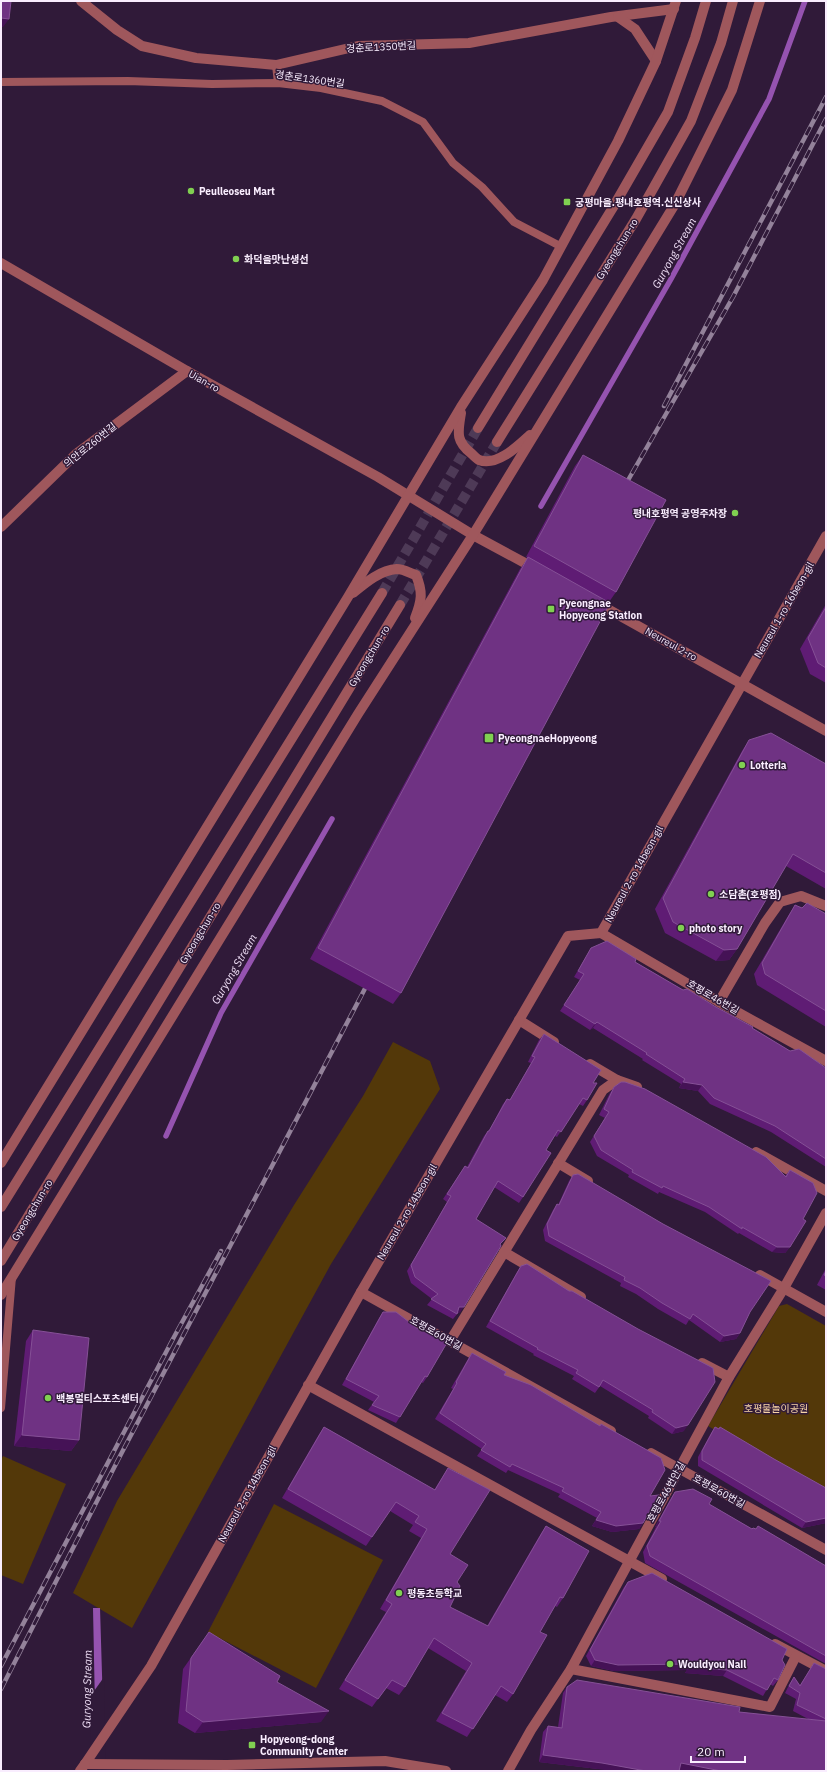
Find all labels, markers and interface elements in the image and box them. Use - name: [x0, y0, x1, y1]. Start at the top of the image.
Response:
- street label: 경춘로1350번길: [346, 39, 416, 55]
- street label: 경춘로1360번길: [274, 68, 346, 90]
- place label: Peulleoseu Mart: [199, 185, 275, 198]
- marker: Peulleoseu Mart: [186, 186, 196, 196]
- place label: 궁평마을.평내호평역.신신상사: [575, 196, 702, 209]
- marker: 궁평마을.평내호평역.신신상사: [562, 197, 572, 207]
- water label: Guryong Stream: [649, 215, 699, 291]
- street label: Gyeongchun-ro: [593, 216, 641, 282]
- place label: 화덕을맛난생선: [244, 253, 308, 266]
- marker: 화덕을맛난생선: [231, 254, 241, 264]
- street label: Uian-ro: [186, 367, 222, 395]
- street label: 의안로260번길: [61, 420, 119, 470]
- place label: 평내호평역 공영주차장: [633, 507, 727, 520]
- marker: 평내호평역 공영주차장: [730, 508, 740, 518]
- street label: Neureul 1-ro 16beon-gil: [751, 559, 817, 660]
- place label: Pyeongnae Hopyeong Station: [559, 597, 642, 622]
- marker: Pyeongnae Hopyeong Station: [546, 604, 556, 614]
- street label: Gyeongchun-ro: [346, 623, 393, 689]
- street label: Neureul 2-ro: [643, 624, 700, 664]
- marker: PyeongnaeHopyeong: [483, 732, 495, 744]
- place label: PyeongnaeHopyeong: [498, 732, 597, 745]
- place label: Lotteria: [750, 759, 787, 772]
- marker: Lotteria: [737, 760, 747, 770]
- street label: Neureul 2-ro 14beon-gil: [602, 823, 666, 925]
- place label: 소담촌(호평점): [719, 888, 782, 901]
- marker: 소담촌(호평점): [706, 889, 716, 899]
- street label: Gyeongchun-ro: [177, 900, 224, 966]
- place label: photo story: [689, 922, 743, 935]
- marker: photo story: [676, 923, 686, 933]
- water label: Guryong Stream: [208, 932, 260, 1006]
- street label: 호평로46번길: [685, 977, 741, 1017]
- street label: Neureul 2-ro 14beon-gil: [374, 1161, 440, 1262]
- street label: Gyeongchun-ro: [9, 1177, 56, 1243]
- street label: 호평로60번길: [407, 1313, 465, 1353]
- place label: 백봉멀티스포츠센터: [56, 1392, 139, 1405]
- marker: 백봉멀티스포츠센터: [43, 1393, 53, 1403]
- park label: 호평물놀이공원: [744, 1402, 808, 1415]
- street label: Neureul 2-ro 14beon-gil: [215, 1443, 279, 1545]
- street label: 호평로46번안길: [644, 1459, 688, 1525]
- street label: 호평로60번길: [690, 1471, 748, 1511]
- place label: 평동초등학교: [407, 1587, 462, 1600]
- marker: 평동초등학교: [394, 1588, 404, 1598]
- water label: Guryong Stream: [79, 1650, 95, 1728]
- place label: Wouldyou Nail: [678, 1658, 746, 1671]
- marker: Wouldyou Nail: [665, 1659, 675, 1669]
- place label: Hopyeong-dong Community Center: [260, 1733, 348, 1758]
- scale bar: [691, 1738, 745, 1764]
- marker: Hopyeong-dong Community Center: [247, 1740, 257, 1750]
- text: 20 m: [697, 1744, 725, 1759]

